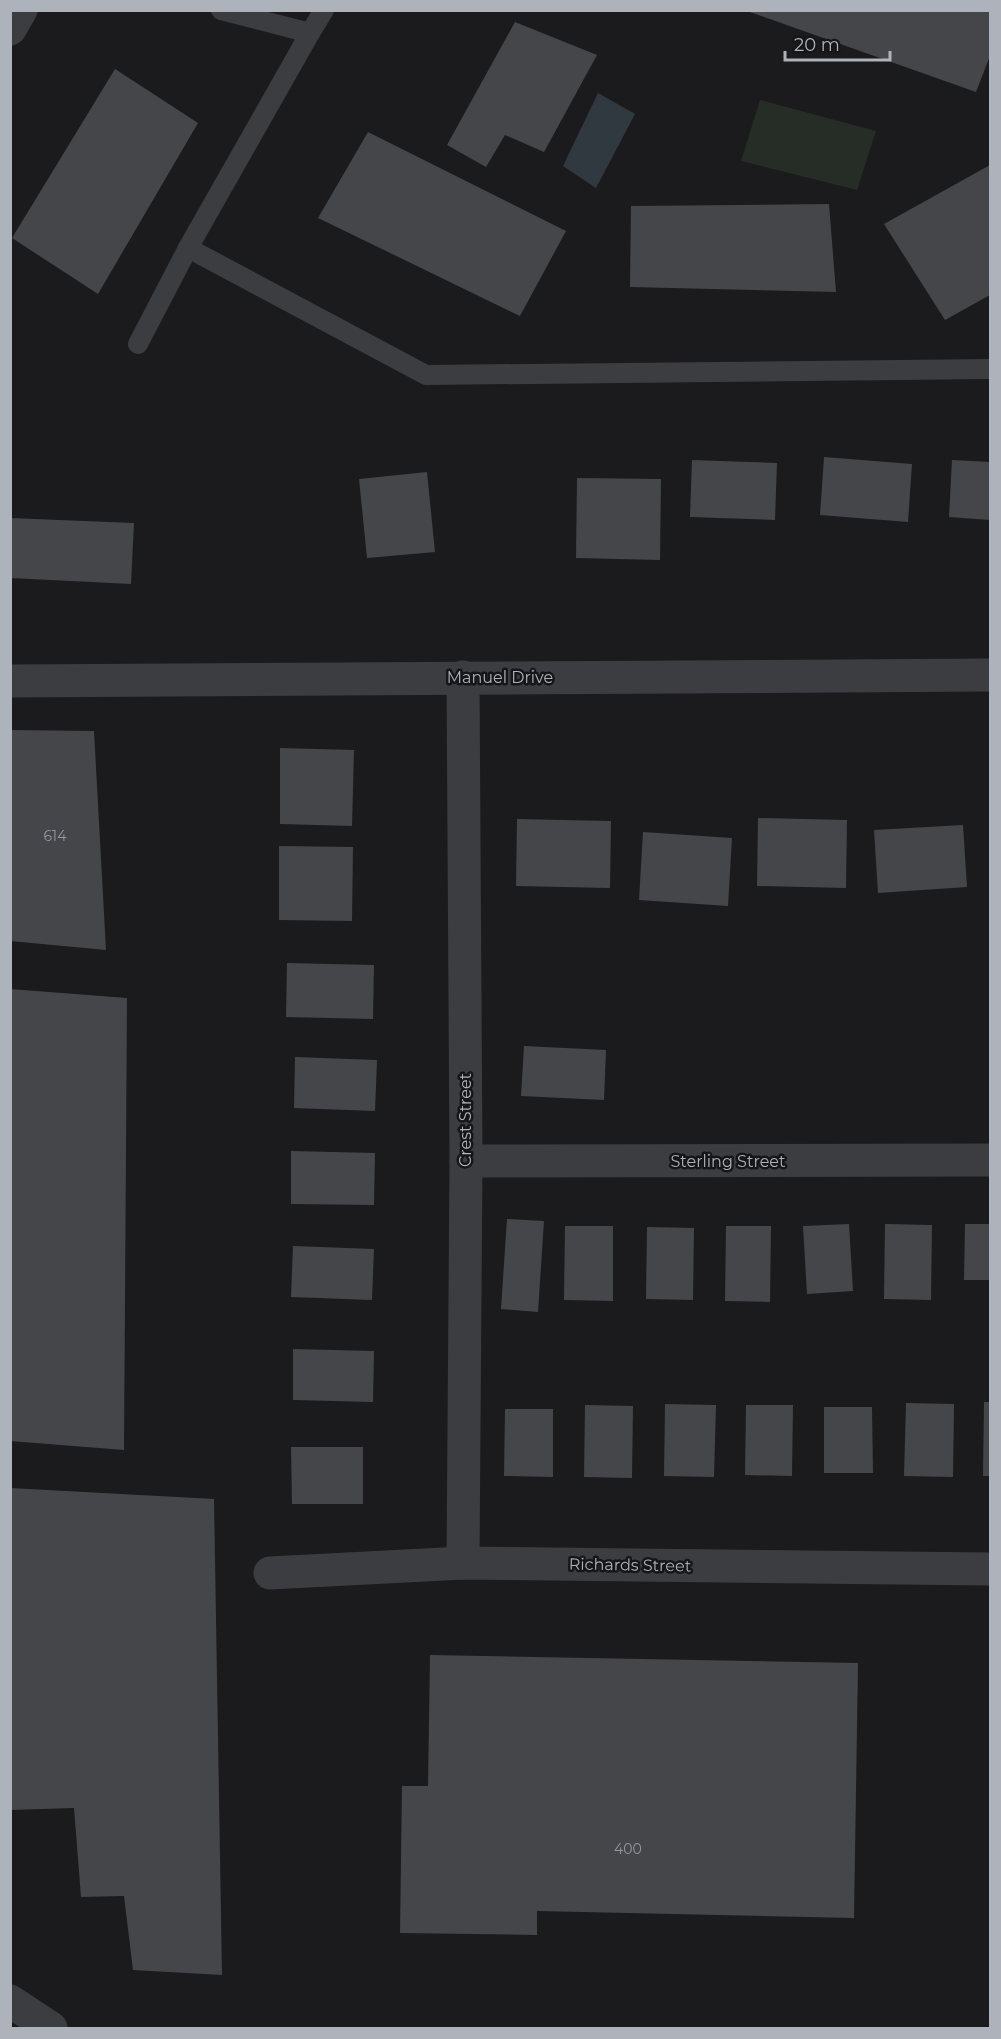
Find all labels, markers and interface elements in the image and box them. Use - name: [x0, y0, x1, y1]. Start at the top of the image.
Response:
- scale bar: [785, 24, 890, 62]
- text: 20 m: [794, 34, 840, 56]
- street label: Manuel Drive: [447, 668, 553, 687]
- house number: 614: [44, 827, 67, 845]
- street label: Crest Street: [456, 1072, 475, 1167]
- street label: Sterling Street: [671, 1152, 786, 1171]
- street label: Richards Street: [569, 1554, 692, 1576]
- house number: 400: [614, 1840, 642, 1858]

